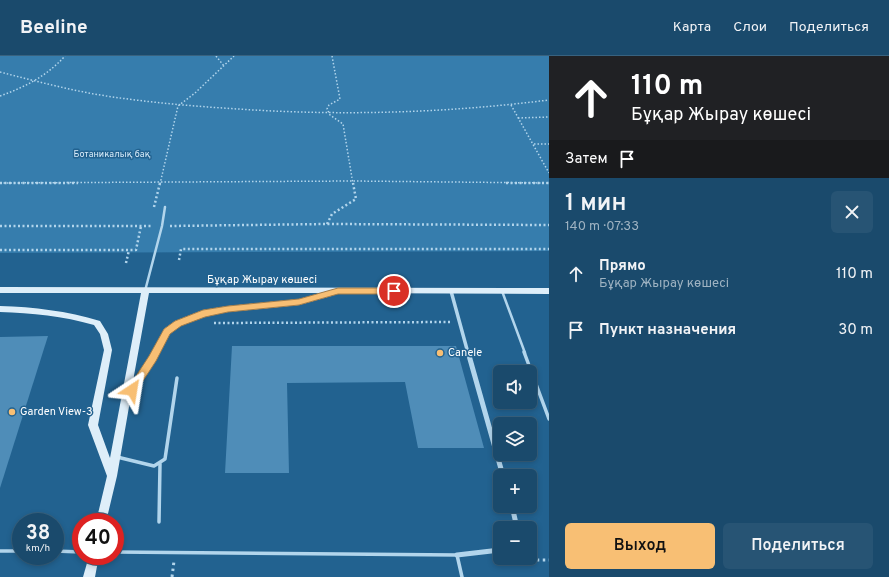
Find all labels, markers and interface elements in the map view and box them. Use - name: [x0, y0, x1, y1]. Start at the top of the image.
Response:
- text: Beeline: [20, 16, 88, 40]
- text: Карта: [673, 19, 711, 36]
- text: Слои: [733, 19, 767, 36]
- text: Поделиться: [789, 19, 869, 36]
- text: 110 m: [631, 69, 703, 105]
- icon: ahead: [565, 72, 617, 124]
- text: Бұқар Жырау көшесі: [631, 104, 811, 127]
- icon: arrive: [616, 148, 638, 170]
- park label: Ботаникалық бақ: [74, 149, 151, 160]
- text: Затем: [565, 150, 608, 169]
- text: 1 мин: [565, 189, 626, 219]
- button: close: [831, 191, 873, 233]
- text: 140 m · 07:33: [565, 219, 639, 235]
- text: Прямо: [599, 257, 646, 276]
- icon: ahead: [565, 263, 587, 285]
- text: 110 m: [836, 265, 873, 284]
- street label: Бұқар Жырау көшесі: [207, 273, 317, 287]
- pin: [377, 274, 411, 308]
- text: Бұқар Жырау көшесі: [599, 276, 729, 292]
- icon: arrive: [383, 280, 405, 302]
- icon: arrive: [565, 319, 587, 341]
- text: Пункт назначения: [599, 321, 736, 340]
- text: 30 m: [838, 321, 873, 340]
- place label: Canele: [448, 346, 482, 360]
- marker: Canele: [435, 348, 445, 358]
- map controls: [493, 365, 537, 565]
- button: sound: [493, 365, 537, 409]
- position arrow: [111, 369, 153, 411]
- place label: Garden View-3: [20, 405, 93, 419]
- marker: Garden View-3: [7, 407, 17, 417]
- button: layers: [493, 417, 537, 461]
- button: +: [493, 469, 537, 513]
- speed limit sign: 40: [72, 513, 124, 565]
- text: 38: [26, 521, 50, 547]
- button: −: [493, 521, 537, 565]
- button: Выход: [565, 523, 715, 569]
- button: Поделиться: [723, 523, 873, 569]
- text: km/h: [26, 542, 50, 555]

